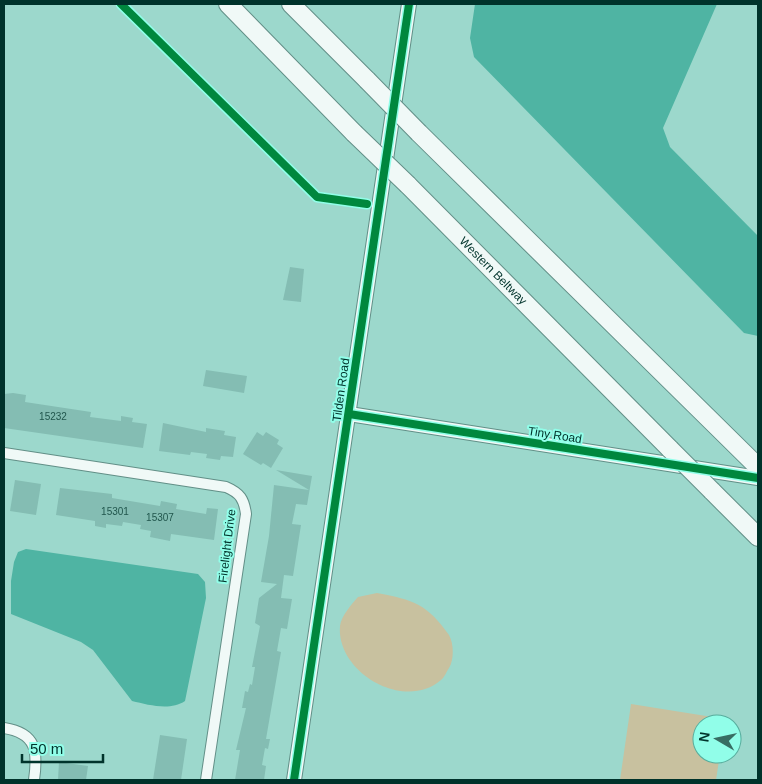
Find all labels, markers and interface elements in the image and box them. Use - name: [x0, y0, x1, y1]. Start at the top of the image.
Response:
- street label: Western Beltway: [457, 234, 530, 308]
- street label: Tilden Road: [330, 357, 352, 423]
- house number: 15232: [39, 411, 67, 422]
- street label: Tiny Road: [527, 424, 583, 446]
- house number: 15301: [101, 506, 129, 517]
- street label: Firelight Drive: [216, 508, 238, 584]
- house number: 15307: [146, 512, 174, 523]
- north arrow: [692, 714, 742, 764]
- text: N: [695, 731, 713, 743]
- scale bar: [22, 732, 104, 764]
- text: 50 m: [30, 740, 63, 757]

